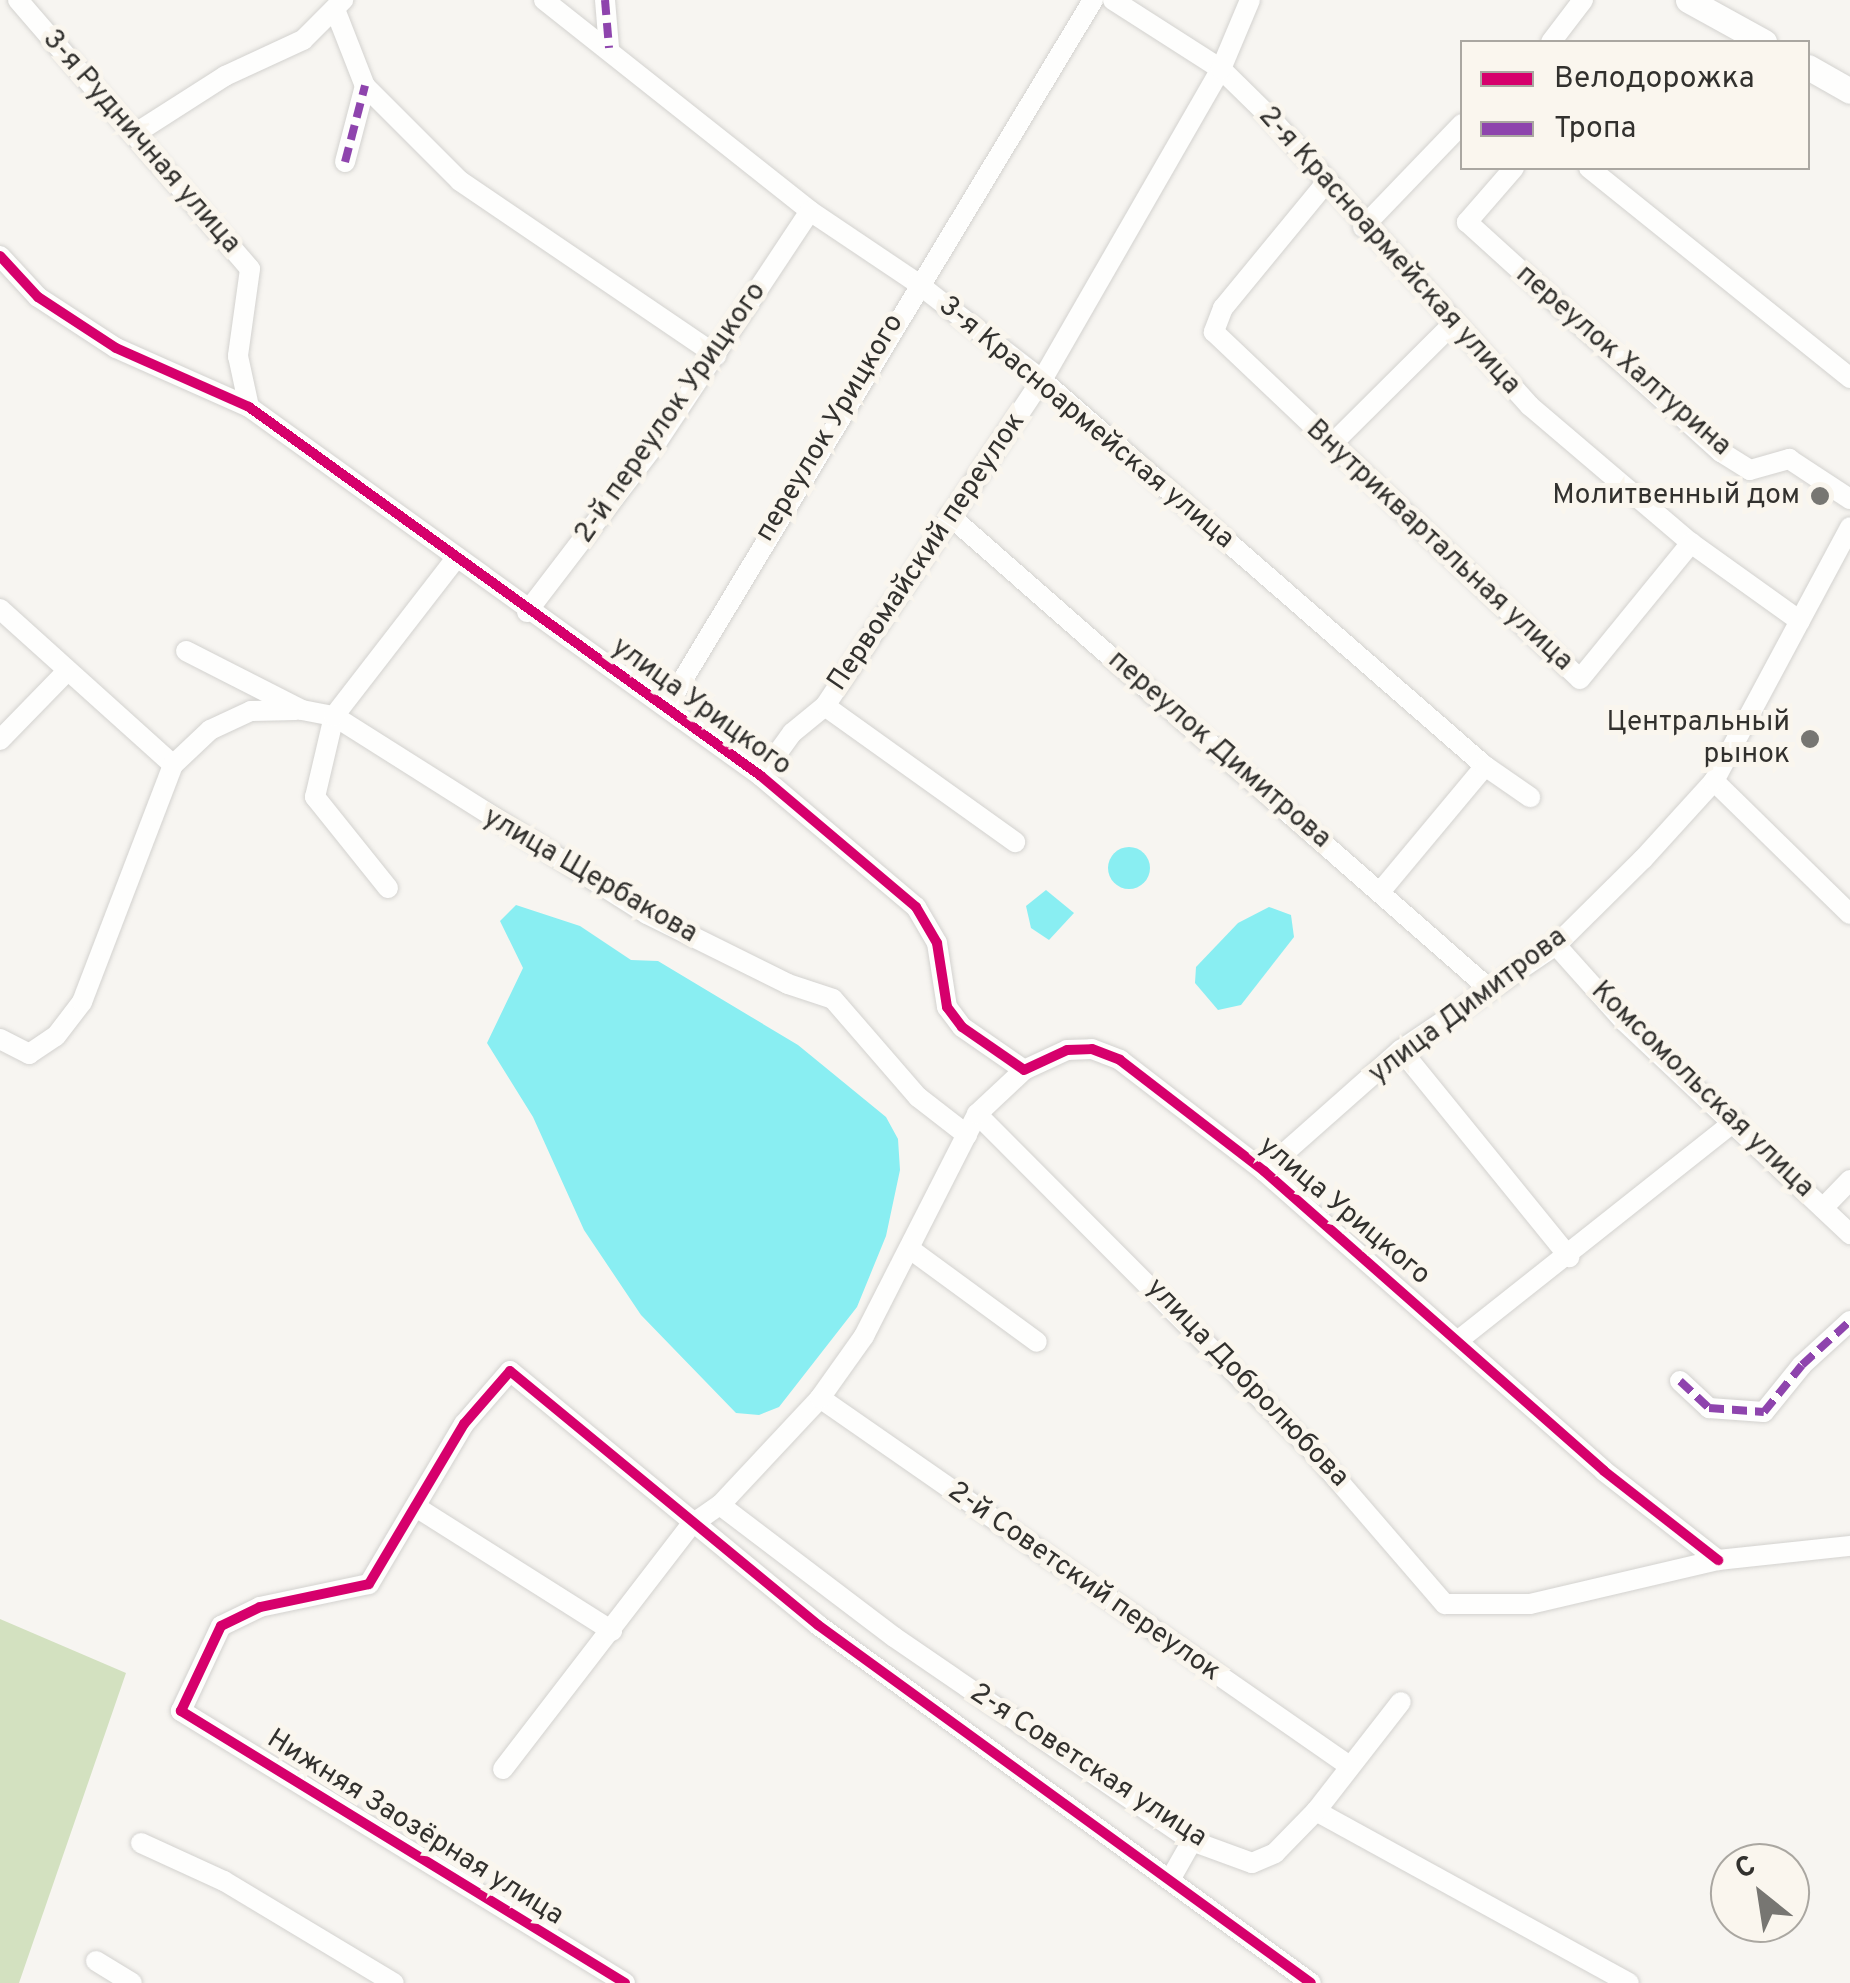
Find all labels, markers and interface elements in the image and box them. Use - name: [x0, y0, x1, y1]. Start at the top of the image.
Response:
- street label: 3-я Рудничная улица: [35, 23, 247, 261]
- legend: [1460, 40, 1810, 170]
- text: Велодорожка: [1554, 61, 1755, 98]
- street label: 2-я Красноармейская улица: [1251, 100, 1527, 402]
- text: Тропа: [1554, 111, 1636, 148]
- street label: переулок Халтурина: [1509, 258, 1737, 464]
- street label: 2-й переулок Урицкого: [568, 276, 774, 550]
- street label: 3-я Красноармейская улица: [931, 290, 1241, 556]
- street label: переулок Урицкого: [749, 308, 911, 548]
- street label: Первомайский переулок: [821, 406, 1033, 698]
- street label: Внутриквартальная улица: [1299, 413, 1579, 679]
- place label: Молитвенный дом: [1552, 479, 1800, 513]
- marker: Молитвенный дом: [1809, 485, 1831, 507]
- street label: улица Урицкого: [605, 631, 797, 783]
- street label: переулок Димитрова: [1101, 644, 1337, 856]
- place label: Центральный рынок: [1607, 706, 1790, 772]
- marker: Центральный рынок: [1799, 728, 1821, 750]
- street label: улица Щербакова: [477, 801, 703, 951]
- street label: улица Димитрова: [1363, 921, 1573, 1091]
- street label: Комсомольская улица: [1584, 975, 1820, 1205]
- street label: улица Урицкого: [1251, 1129, 1437, 1293]
- street label: улица Добролюбова: [1139, 1272, 1355, 1494]
- street label: 2-й Советский переулок: [941, 1475, 1227, 1689]
- street label: 2-я Советская улица: [963, 1677, 1213, 1855]
- street label: Нижняя Заозёрная улица: [260, 1723, 570, 1933]
- north arrow: [1710, 1843, 1810, 1943]
- text: С: [1729, 1849, 1763, 1889]

